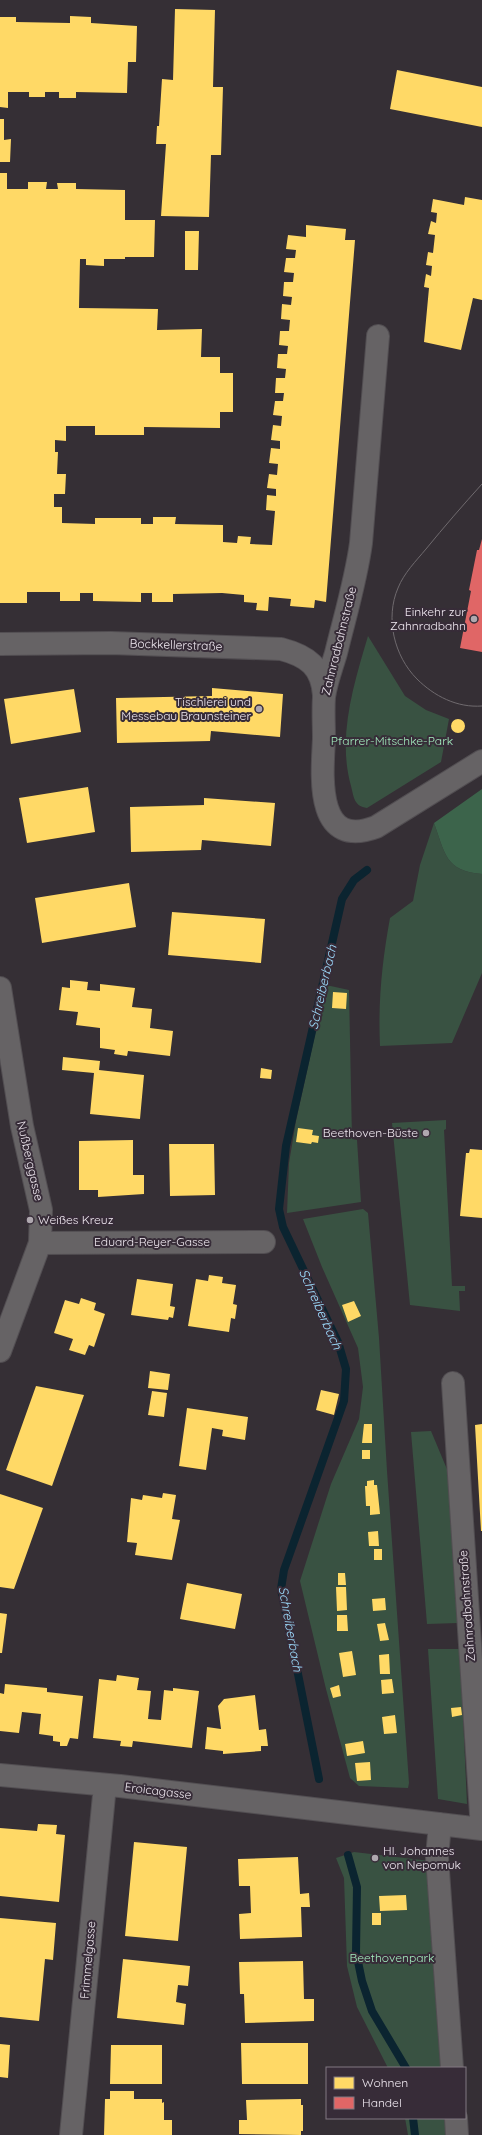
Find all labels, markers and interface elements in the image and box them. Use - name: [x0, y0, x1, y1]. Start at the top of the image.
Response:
- street label: Zahnradbahnstraße: [318, 585, 359, 697]
- place label: Einkehr zur Zahnradbahn: [390, 604, 466, 633]
- marker: Einkehr zur Zahnradbahn: [469, 614, 479, 624]
- street label: Bockkellerstraße: [129, 635, 223, 654]
- place label: Tischlerei und Messebau Braunsteiner: [121, 694, 251, 723]
- marker: Tischlerei und Messebau Braunsteiner: [254, 704, 264, 714]
- park label: Pfarrer-Mitschke-Park: [331, 733, 453, 748]
- water label: Schreiberbach: [304, 943, 340, 1031]
- street label: Nußberggasse: [14, 1119, 47, 1203]
- place label: Beethoven-Büste: [323, 1125, 418, 1140]
- marker: Beethoven-Büste: [421, 1128, 431, 1138]
- place label: Weißes Kreuz: [38, 1212, 114, 1227]
- marker: Weißes Kreuz: [25, 1215, 35, 1225]
- street label: Eduard-Reyer-Gasse: [94, 1234, 210, 1249]
- water label: Schreiberbach: [296, 1266, 346, 1352]
- street label: Zahnradbahnstraße: [455, 1550, 478, 1662]
- water label: Schreiberbach: [276, 1585, 306, 1674]
- street label: Eroicagasse: [124, 1779, 193, 1802]
- place label: Hl. Johannes von Nepomuk: [383, 1843, 461, 1872]
- marker: Hl. Johannes von Nepomuk: [370, 1853, 380, 1863]
- street label: Frimmelgasse: [77, 1920, 98, 1999]
- park label: Beethovenpark: [349, 1950, 435, 1965]
- legend: [326, 2067, 466, 2119]
- text: Wohnen: [362, 2075, 408, 2090]
- text: Handel: [362, 2095, 402, 2110]

